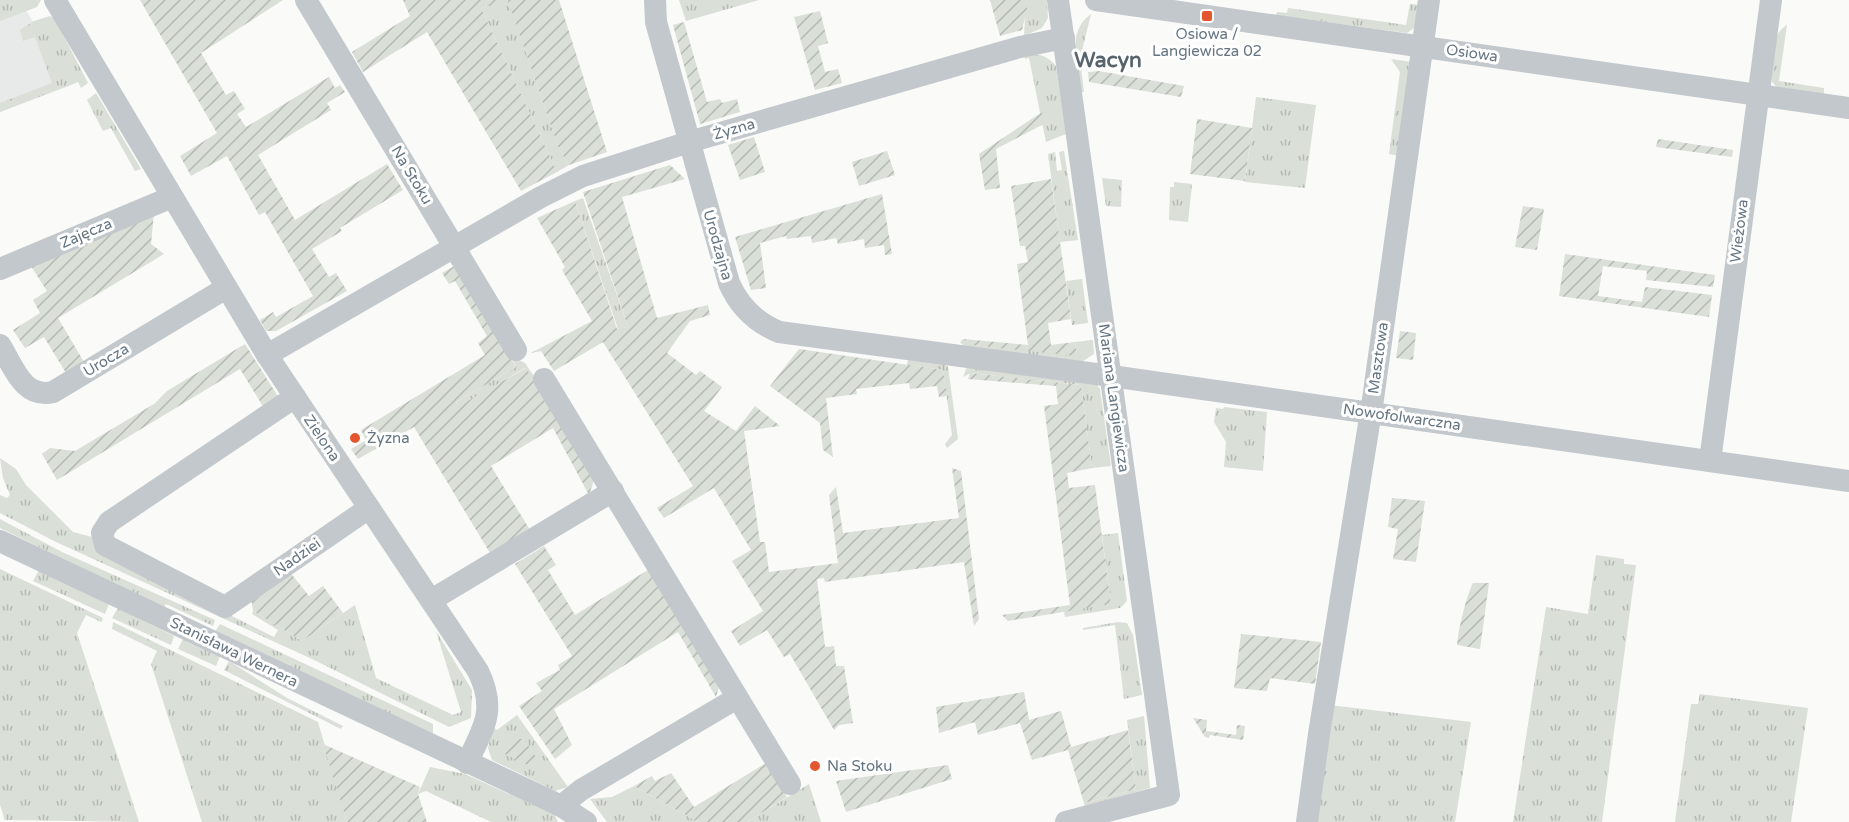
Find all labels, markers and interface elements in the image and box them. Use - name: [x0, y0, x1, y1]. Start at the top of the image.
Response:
- marker: Osiowa / Langiewicza 02: [1200, 9, 1214, 23]
- place label: Osiowa / Langiewicza 02: [1152, 25, 1262, 60]
- street label: Osiowa: [1445, 40, 1499, 66]
- district label: Wacyn: [1074, 48, 1142, 73]
- street label: Żyzna: [711, 114, 757, 144]
- street label: Na Stoku: [387, 142, 437, 208]
- street label: Wieżowa: [1726, 198, 1752, 264]
- street label: Urodzajna: [699, 208, 737, 282]
- street label: Zajęcza: [58, 214, 114, 252]
- street label: Masztowa: [1364, 321, 1392, 395]
- street label: Mariana Langiewicza: [1095, 323, 1133, 473]
- street label: Urocza: [80, 340, 132, 380]
- street label: Nowofolwarczna: [1342, 400, 1462, 434]
- street label: Zielona: [300, 411, 344, 465]
- place label: Żyzna: [367, 429, 410, 447]
- marker: Żyzna: [348, 431, 362, 445]
- street label: Nadziei: [270, 534, 324, 580]
- street label: Stanisława Wernera: [167, 613, 301, 691]
- place label: Na Stoku: [827, 757, 892, 775]
- marker: Na Stoku: [808, 759, 822, 773]

